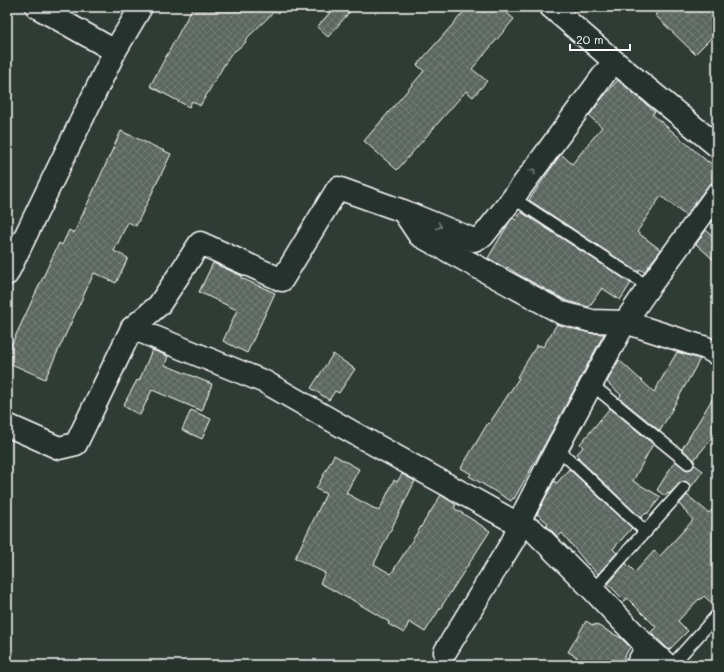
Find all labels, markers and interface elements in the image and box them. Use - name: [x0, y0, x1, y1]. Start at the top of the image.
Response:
- scale bar: [570, 26, 630, 52]
- text: 20 m: [576, 31, 604, 47]
- one-way arrow: [528, 168, 535, 175]
- one-way arrow: [436, 221, 443, 229]

